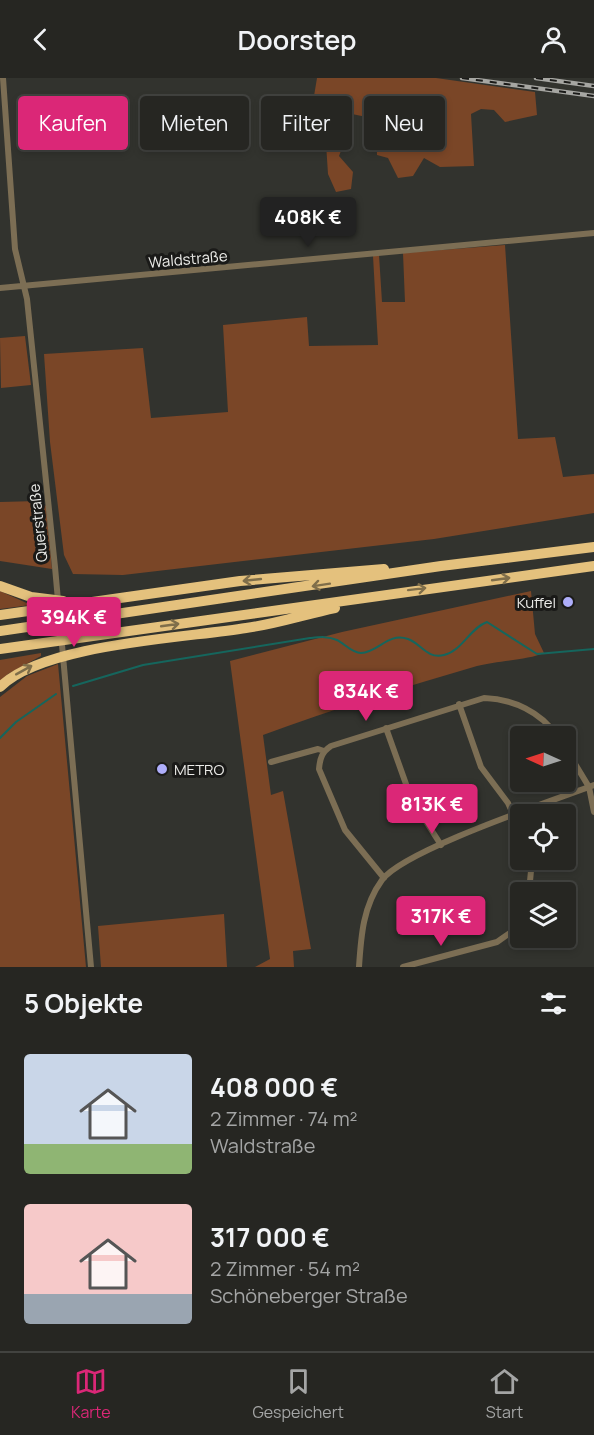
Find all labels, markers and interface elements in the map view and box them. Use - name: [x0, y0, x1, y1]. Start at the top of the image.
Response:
- text: Doorstep: [238, 21, 356, 58]
- icon: back: [24, 23, 57, 56]
- icon: person: [537, 23, 570, 56]
- chip: Kaufen: [18, 96, 128, 150]
- chip: Mieten: [140, 96, 249, 150]
- chip: Filter: [261, 96, 352, 150]
- chip: Neu: [364, 96, 445, 150]
- pin: 408K €: [259, 197, 357, 248]
- text: 408K €: [274, 203, 342, 230]
- street label: Waldstraße: [148, 245, 229, 273]
- street label: Querstraße: [23, 483, 53, 563]
- one-way arrow: [491, 573, 511, 584]
- one-way arrow: [242, 574, 262, 585]
- one-way arrow: [312, 580, 331, 591]
- one-way arrow: [407, 584, 427, 595]
- place label: Kuffel: [517, 592, 556, 613]
- marker: Kuffel: [561, 595, 575, 609]
- pin: 394K €: [25, 597, 123, 648]
- text: 394K €: [41, 603, 107, 630]
- one-way arrow: [160, 620, 180, 631]
- one-way arrow: [15, 664, 33, 675]
- pin: 834K €: [317, 671, 415, 722]
- text: 834K €: [333, 677, 399, 704]
- north arrow: [510, 726, 576, 792]
- map controls: [510, 726, 576, 948]
- place label: METRO: [174, 759, 225, 780]
- marker: METRO: [155, 762, 169, 776]
- pin: 813K €: [383, 784, 481, 835]
- text: 813K €: [401, 790, 463, 817]
- button: locate: [510, 804, 576, 870]
- button: layers: [510, 882, 576, 948]
- pin: 317K €: [392, 896, 490, 947]
- text: 317K €: [410, 902, 472, 929]
- text: 5 Objekte: [24, 985, 143, 1021]
- icon: filters: [537, 987, 570, 1020]
- text: 408 000 €: [210, 1069, 338, 1105]
- icon: home: [72, 1078, 144, 1150]
- text: 2 Zimmer · 74 m²: [210, 1105, 358, 1132]
- text: Waldstraße: [210, 1132, 316, 1159]
- text: 317 000 €: [210, 1219, 330, 1255]
- icon: home: [72, 1228, 144, 1300]
- text: 2 Zimmer · 54 m²: [210, 1255, 360, 1282]
- text: Schöneberger Straße: [210, 1282, 408, 1309]
- tab: Karte: [71, 1365, 111, 1423]
- tab: Gespeichert: [252, 1365, 344, 1423]
- tab: Start: [486, 1365, 523, 1423]

